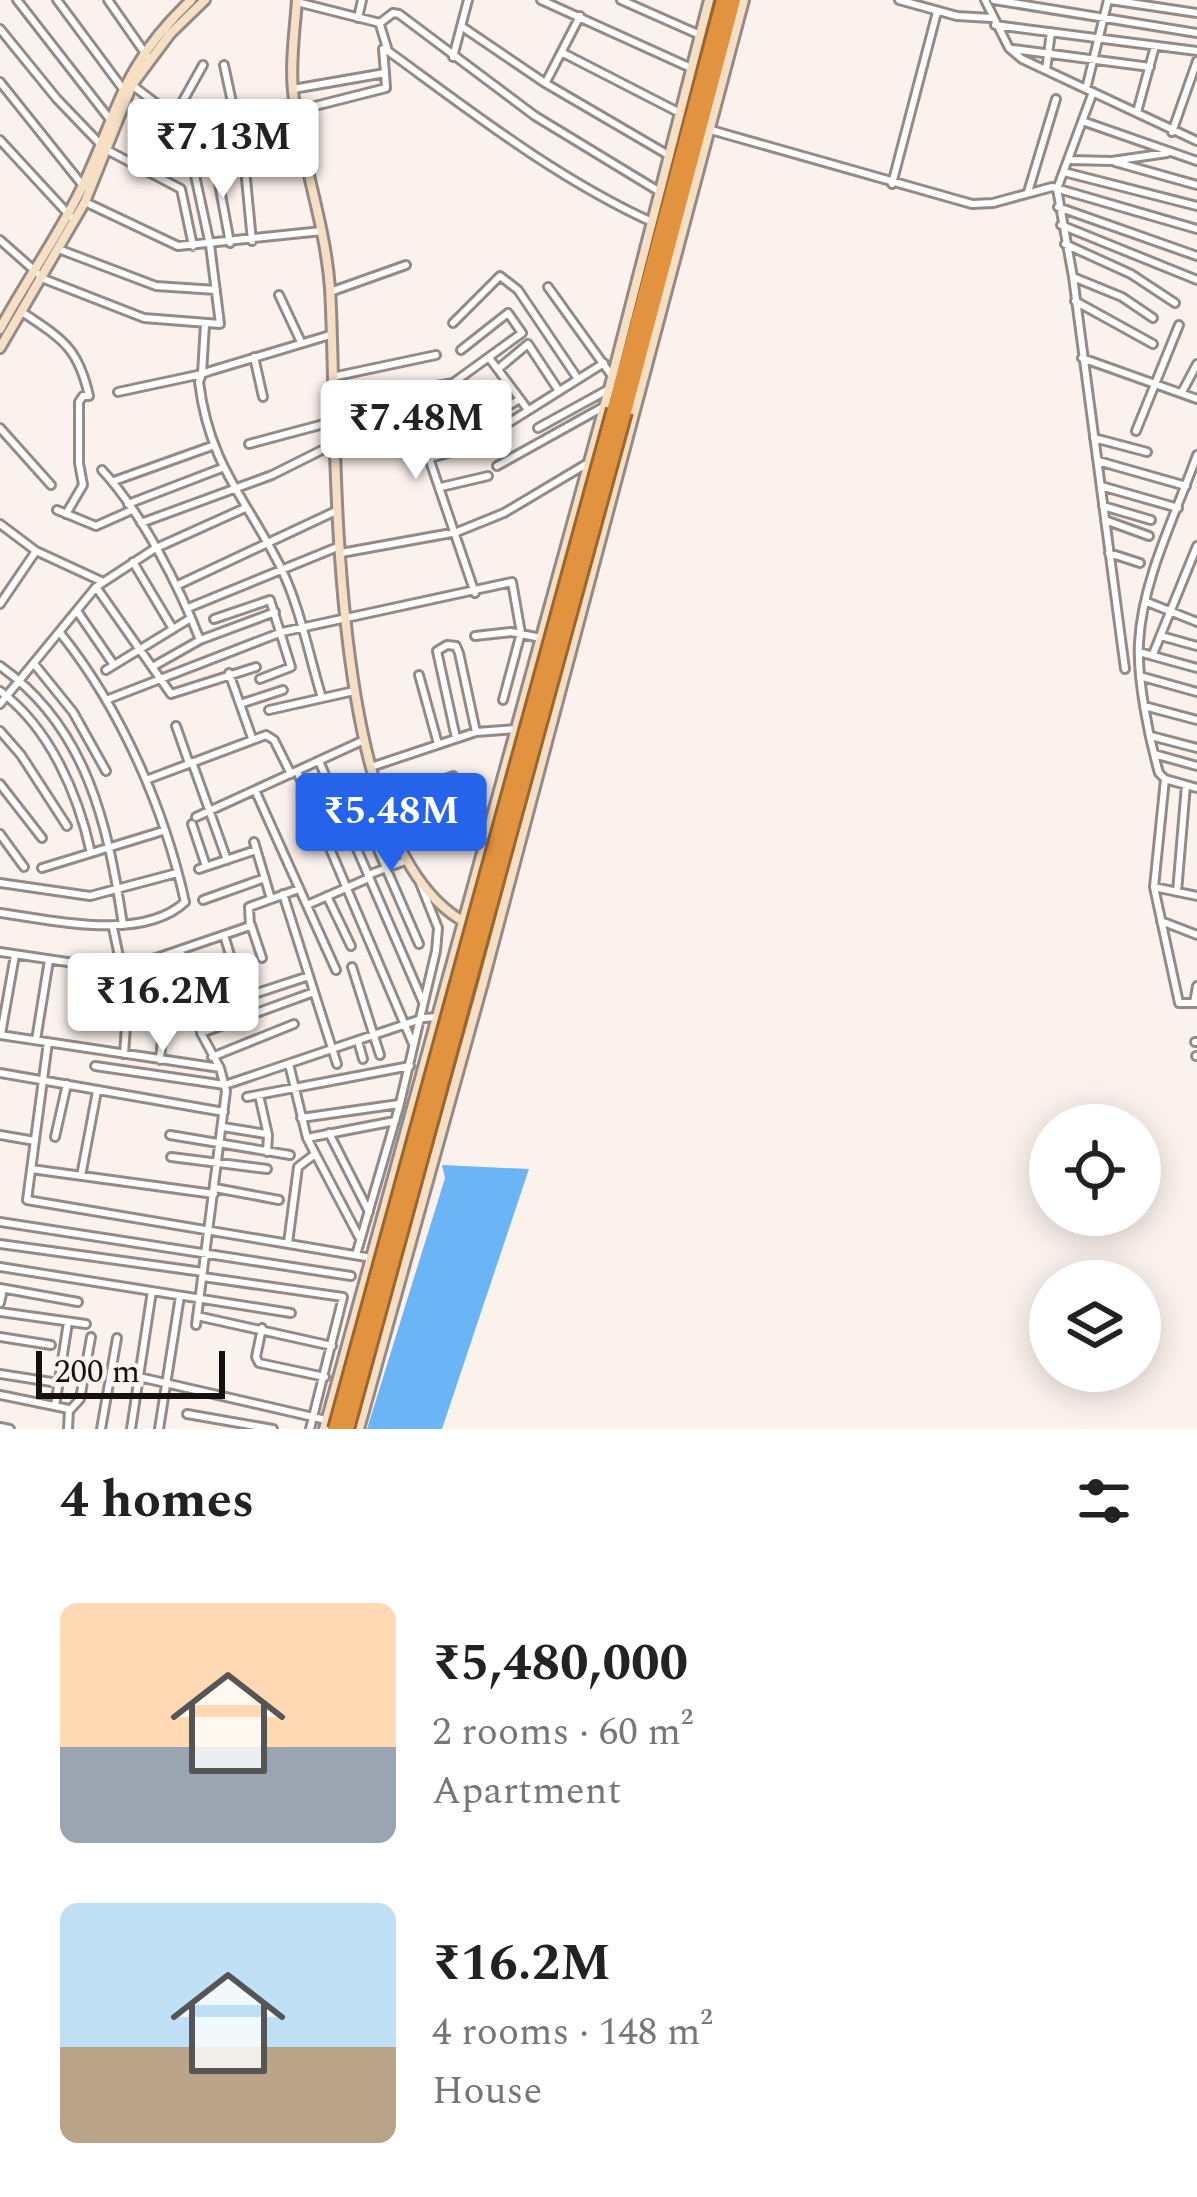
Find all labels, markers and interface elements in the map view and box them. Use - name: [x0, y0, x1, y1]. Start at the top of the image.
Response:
- pin: ₹7.13M: [125, 99, 321, 201]
- text: ₹7.13M: [155, 108, 291, 167]
- pin: ₹7.48M: [318, 380, 514, 482]
- text: ₹7.48M: [348, 389, 484, 448]
- pin: ₹5.48M: [293, 773, 489, 875]
- text: ₹5.48M: [323, 782, 459, 841]
- pin: ₹16.2M: [65, 953, 261, 1055]
- text: ₹16.2M: [95, 962, 231, 1021]
- map controls: [1029, 1104, 1161, 1392]
- button: locate: [1029, 1104, 1161, 1236]
- button: layers: [1029, 1260, 1161, 1392]
- scale bar: [36, 1345, 225, 1398]
- text: 200 m: [54, 1347, 140, 1397]
- text: 4 homes: [60, 1462, 254, 1540]
- icon: filters: [1071, 1468, 1137, 1534]
- text: ₹5,480,000: [432, 1625, 688, 1703]
- icon: home: [156, 1651, 300, 1795]
- text: 2 rooms · 60 m²: [432, 1703, 693, 1762]
- text: Apartment: [432, 1762, 621, 1821]
- text: ₹16.2M: [432, 1925, 611, 2003]
- icon: home: [156, 1951, 300, 2095]
- text: 4 rooms · 148 m²: [432, 2003, 713, 2062]
- text: House: [432, 2062, 542, 2121]

